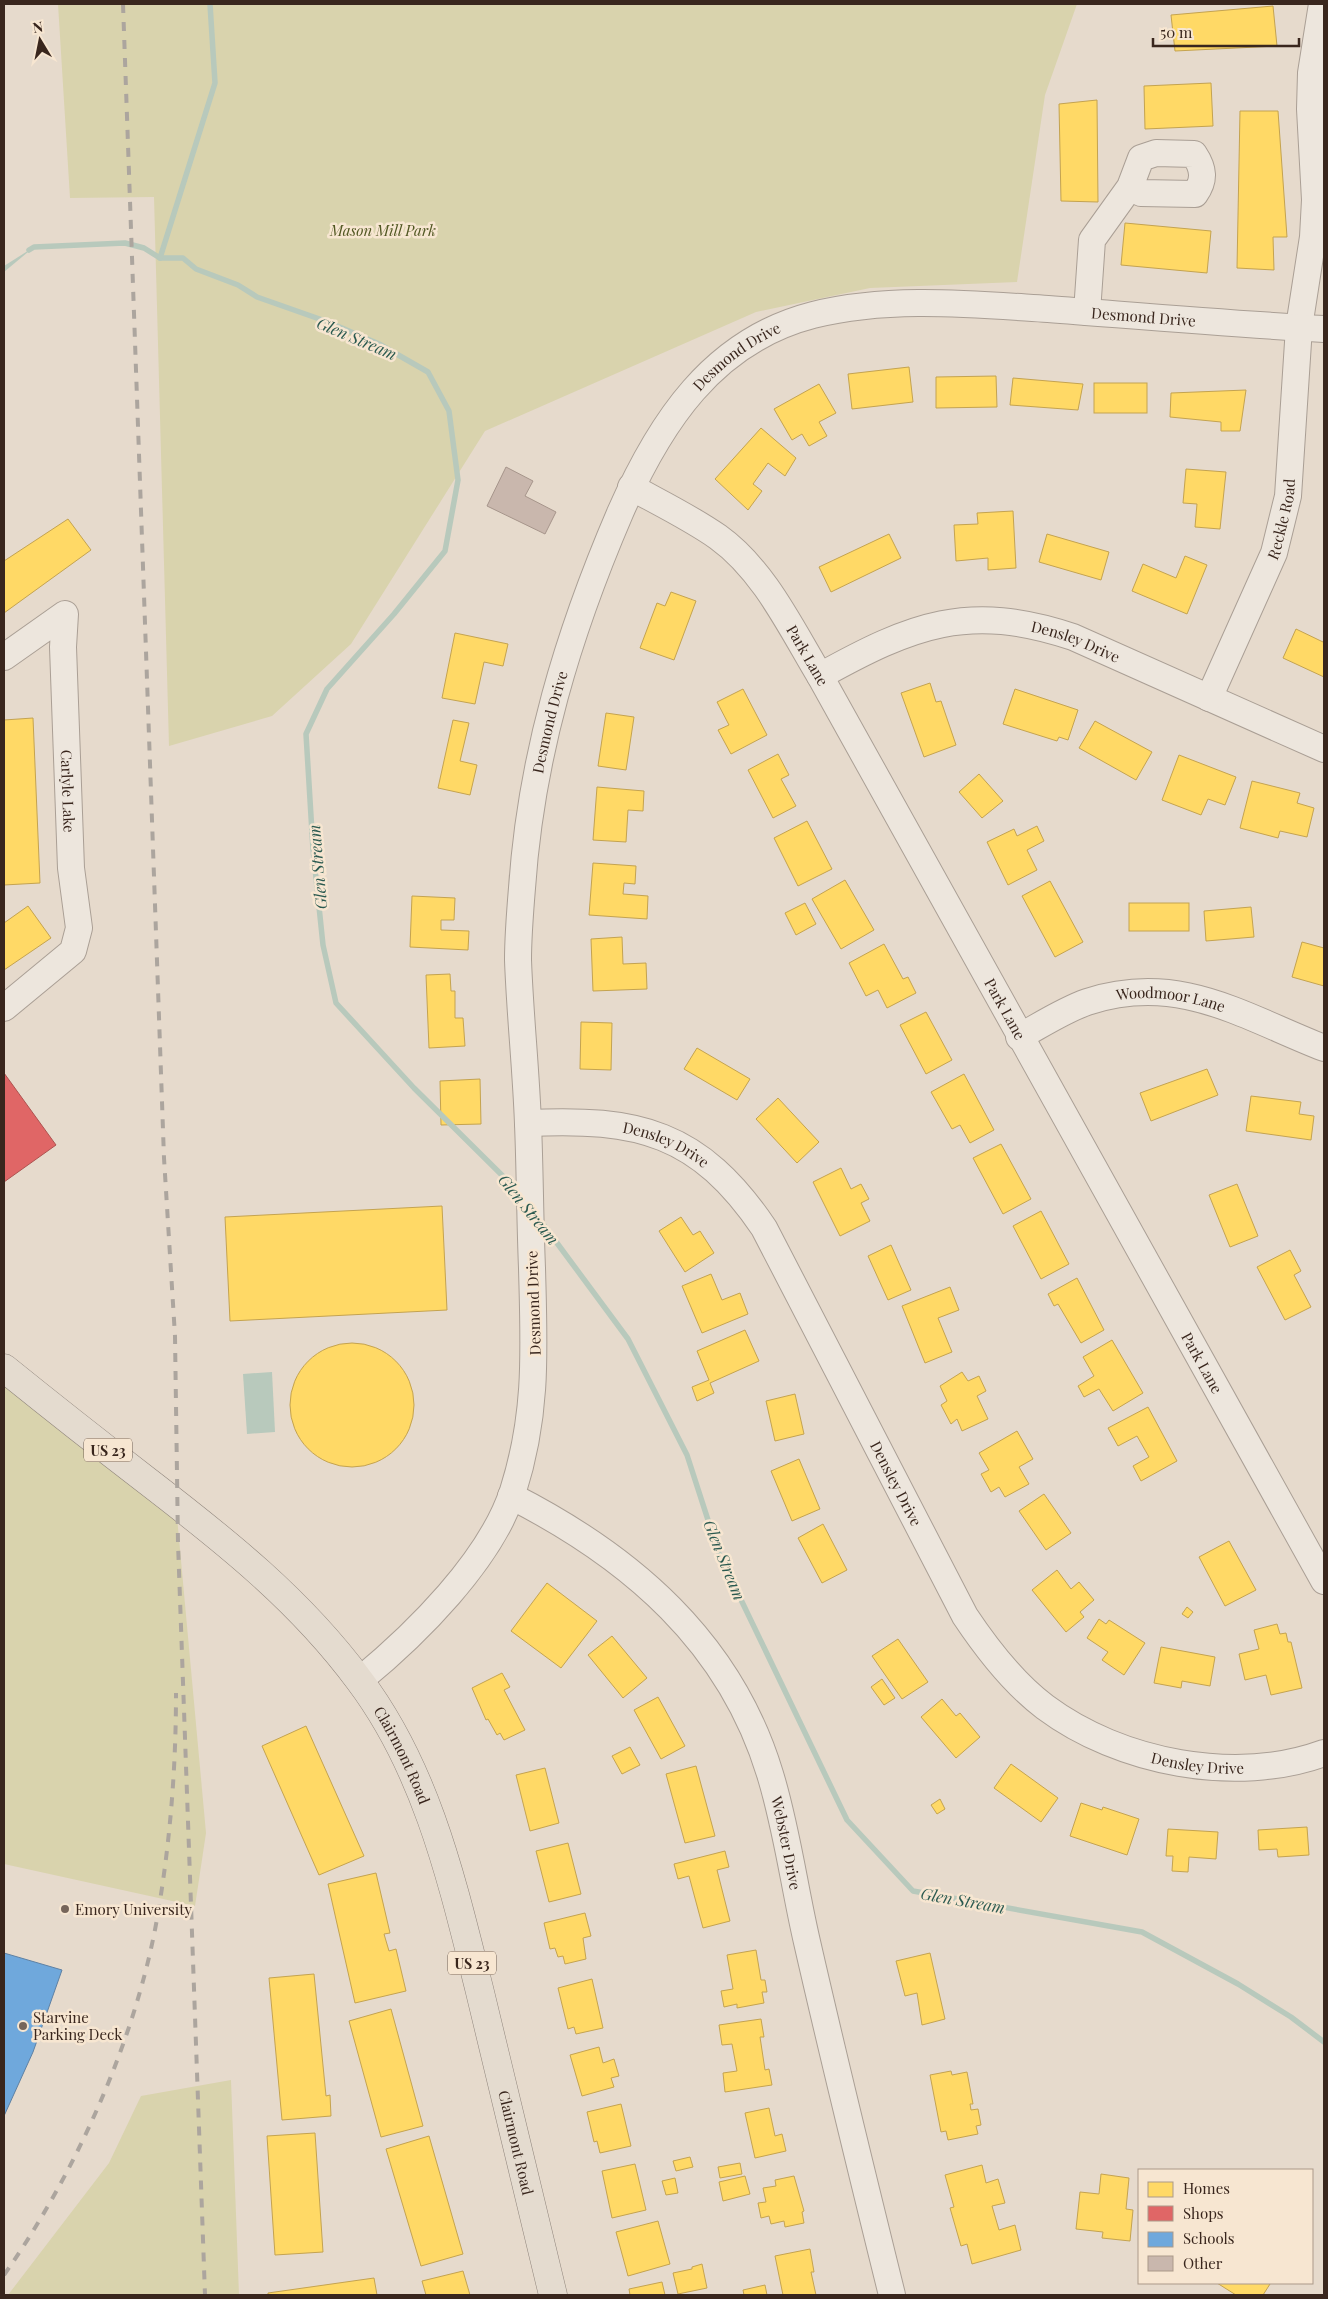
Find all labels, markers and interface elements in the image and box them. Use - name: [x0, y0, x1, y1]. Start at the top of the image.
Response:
- north arrow: [15, 15, 65, 65]
- scale bar: [1153, 15, 1299, 47]
- text: N: [31, 16, 44, 37]
- text: 50 m: [1160, 22, 1193, 42]
- park label: Mason Mill Park: [329, 220, 436, 240]
- street label: Desmond Drive: [1091, 302, 1197, 330]
- water label: Glen Stream: [314, 312, 400, 364]
- street label: Desmond Drive: [688, 317, 783, 395]
- street label: Reckle Road: [1262, 478, 1299, 563]
- street label: Densley Drive: [1029, 616, 1123, 667]
- street label: Park Lane: [782, 621, 833, 689]
- street label: Desmond Drive: [527, 668, 572, 775]
- street label: Carlyle Lake: [57, 749, 80, 833]
- water label: Glen Stream: [303, 824, 331, 910]
- street label: Park Lane: [980, 975, 1030, 1043]
- street label: Woodmoor Lane: [1114, 982, 1228, 1016]
- street label: Densley Drive: [621, 1117, 714, 1172]
- water label: Glen Stream: [494, 1169, 564, 1249]
- street label: Desmond Drive: [521, 1250, 545, 1356]
- street label: Park Lane: [1177, 1328, 1227, 1397]
- street label: Densley Drive: [866, 1437, 927, 1529]
- road number: US 23: [84, 1438, 132, 1462]
- water label: Glen Stream: [699, 1517, 751, 1603]
- street label: Clairmont Road: [370, 1702, 435, 1807]
- street label: Densley Drive: [1149, 1747, 1244, 1778]
- street label: Webster Drive: [766, 1793, 806, 1891]
- water label: Glen Stream: [919, 1882, 1007, 1918]
- place label: Emory University: [75, 1899, 192, 1919]
- marker: Emory University: [59, 1903, 71, 1915]
- road number: US 23: [448, 1952, 496, 1975]
- place label: Starvine Parking Deck: [33, 2007, 123, 2044]
- marker: Starvine Parking Deck: [17, 2020, 29, 2032]
- street label: Clairmont Road: [494, 2088, 538, 2197]
- legend: [1138, 2169, 1313, 2284]
- text: Homes: [1183, 2178, 1230, 2198]
- text: Shops: [1183, 2203, 1224, 2223]
- text: Schools: [1183, 2228, 1235, 2248]
- text: Other: [1183, 2253, 1223, 2273]

